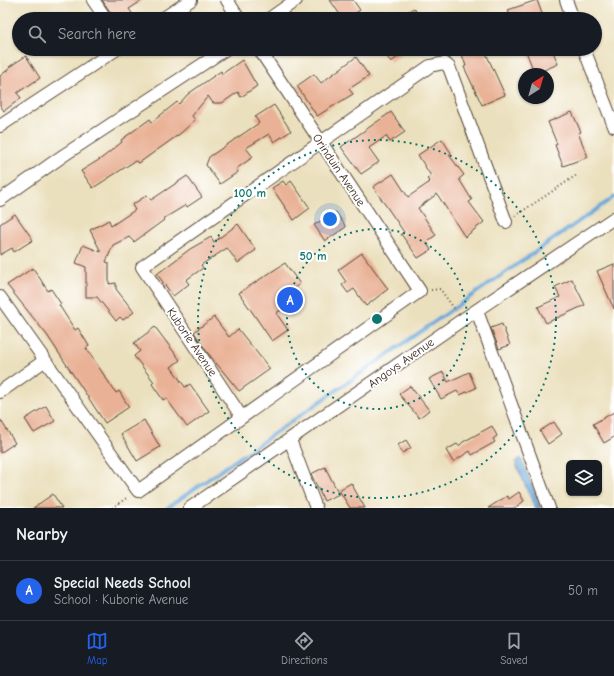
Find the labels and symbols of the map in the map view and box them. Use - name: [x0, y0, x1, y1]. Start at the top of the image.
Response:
- north arrow: [518, 68, 554, 104]
- street label: Orinduin Avenue: [310, 131, 368, 209]
- text: 100 m: [234, 186, 266, 200]
- your location: [320, 209, 340, 229]
- text: 50 m: [299, 249, 327, 263]
- pin: A: [277, 285, 303, 315]
- street label: Kuborie Avenue: [164, 305, 220, 379]
- centre of rings: [370, 312, 384, 326]
- street label: Angoys Avenue: [365, 335, 437, 391]

